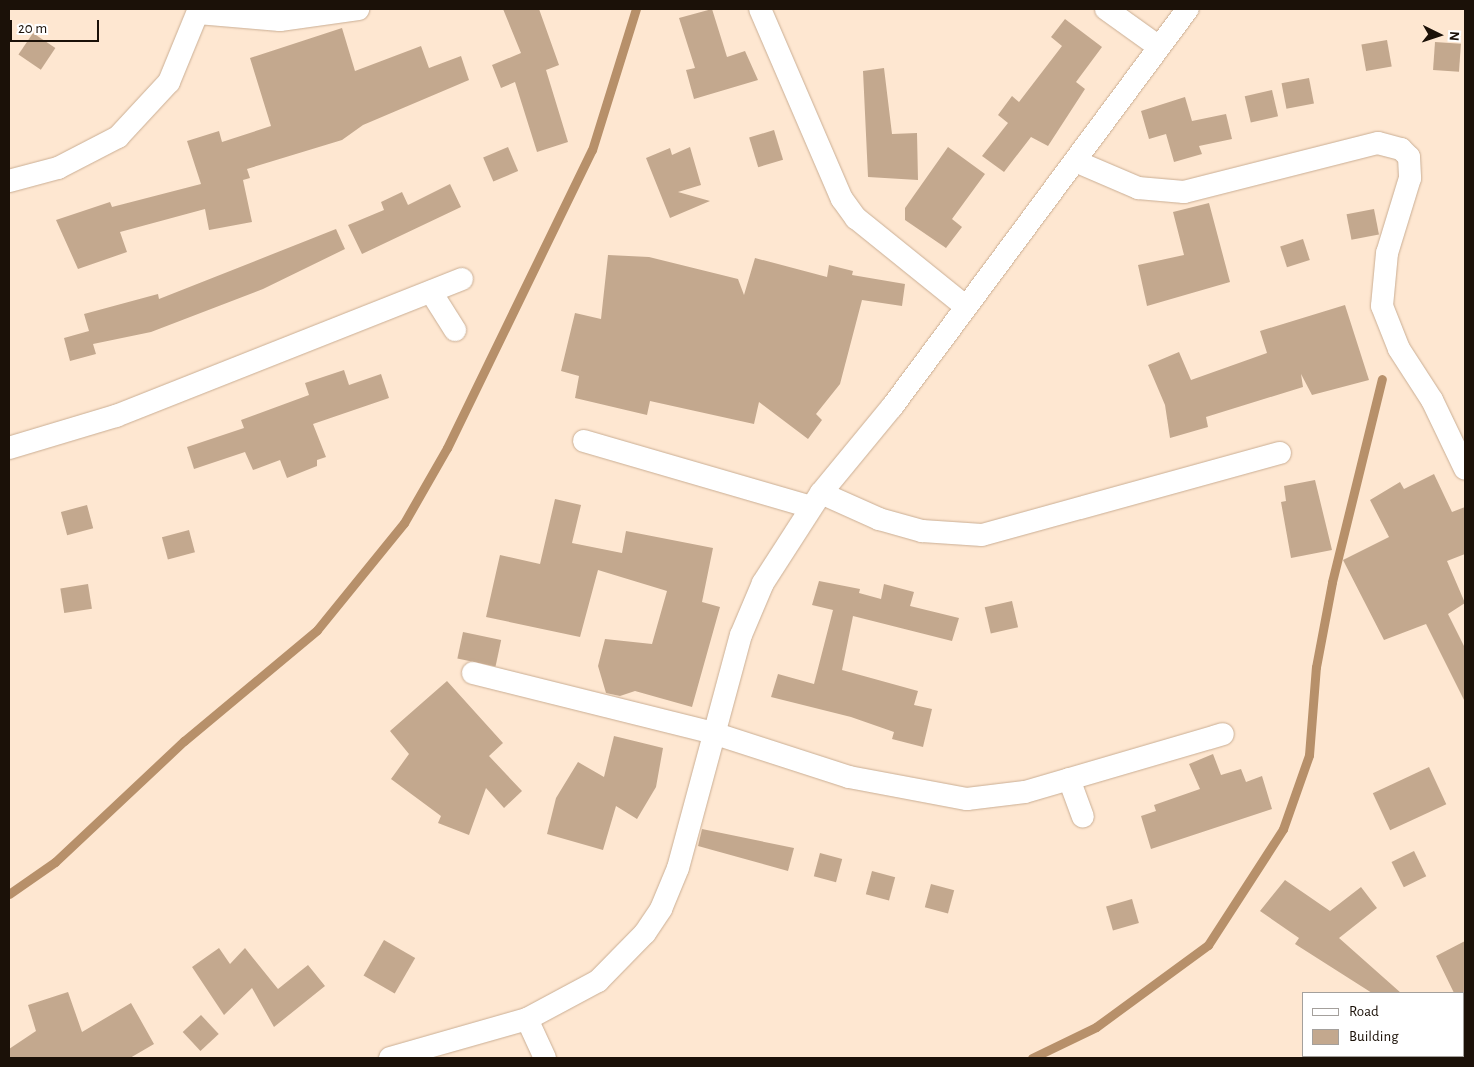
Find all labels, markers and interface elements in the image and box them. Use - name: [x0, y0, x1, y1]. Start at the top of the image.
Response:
- scale bar: [12, 10, 101, 42]
- north arrow: [1414, 10, 1464, 60]
- text: 20 m: [18, 21, 47, 36]
- text: N: [1447, 31, 1461, 41]
- legend: [1302, 992, 1464, 1057]
- text: Road: [1349, 1004, 1379, 1019]
- text: Building: [1349, 1029, 1399, 1044]

